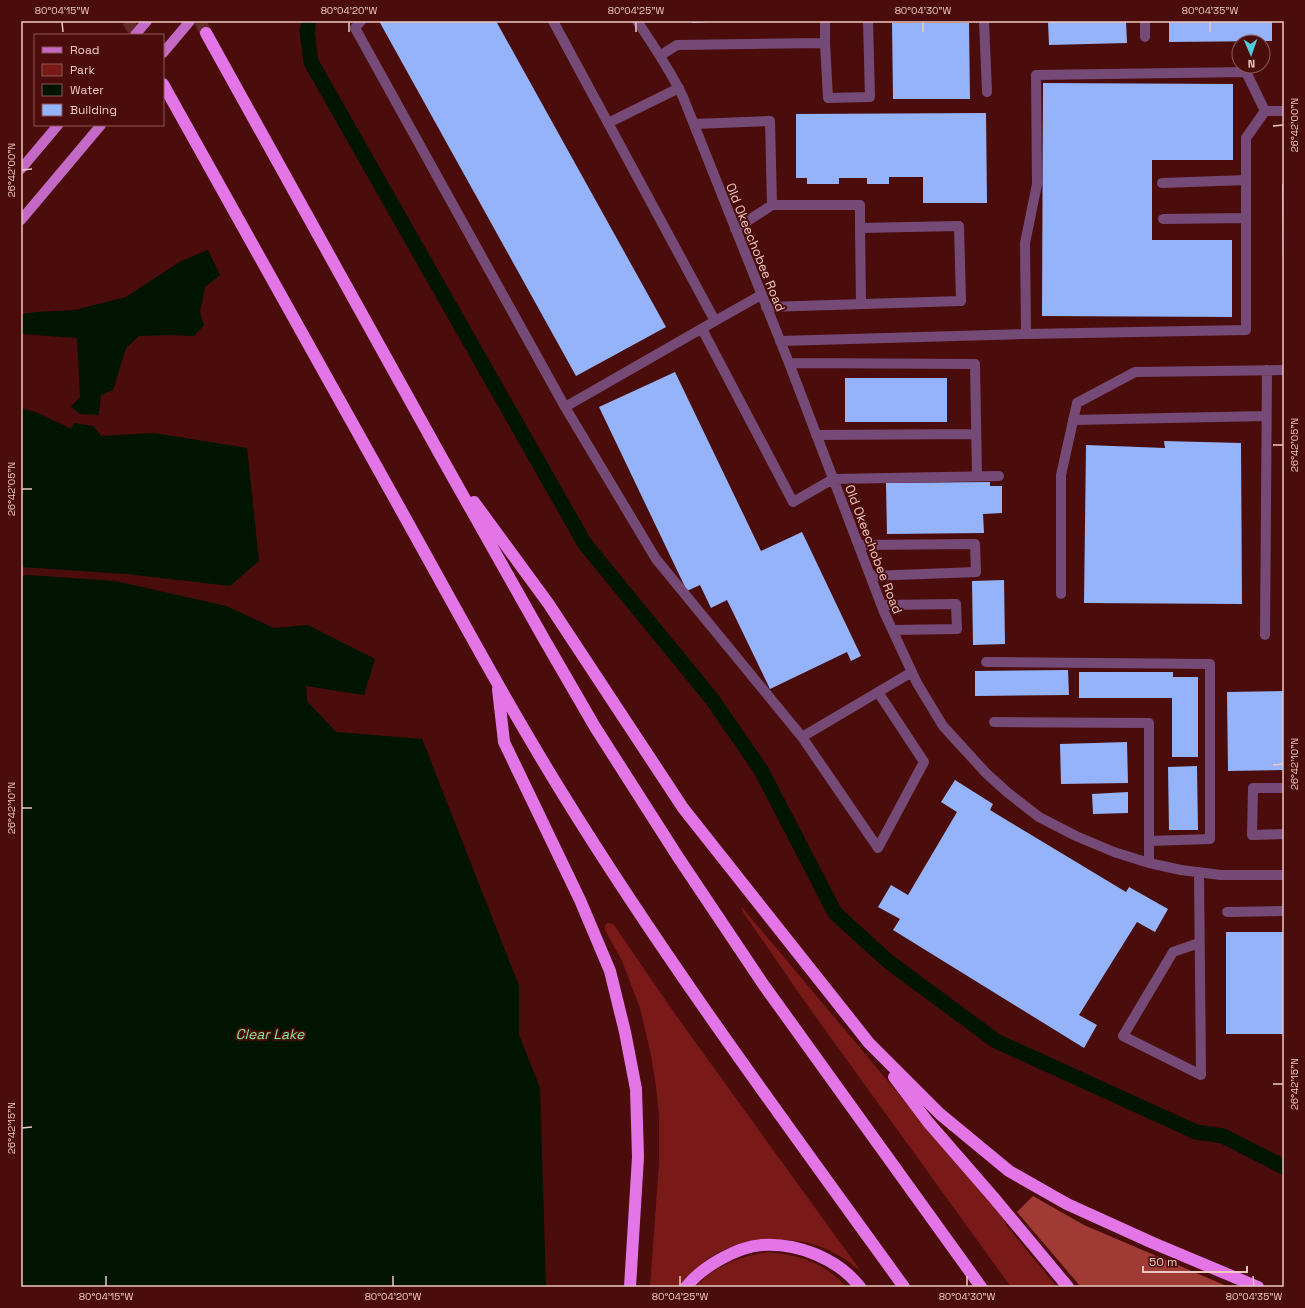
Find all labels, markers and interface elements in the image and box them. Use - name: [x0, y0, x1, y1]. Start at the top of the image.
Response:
- text: 80°04'15"W: [35, 4, 89, 17]
- text: 80°04'20"W: [321, 4, 378, 17]
- text: 80°04'25"W: [608, 4, 664, 17]
- text: 80°04'30"W: [895, 4, 952, 17]
- text: 80°04'35"W: [1182, 4, 1238, 17]
- legend: [34, 34, 164, 126]
- north arrow: [1231, 34, 1271, 74]
- text: Road: [70, 42, 99, 58]
- text: N: [1247, 57, 1255, 71]
- text: Park: [70, 62, 95, 78]
- text: Water: [70, 82, 104, 98]
- text: 26°42'00"N: [1288, 98, 1301, 152]
- text: Building: [70, 102, 117, 118]
- text: 26°42'00"N: [5, 143, 18, 197]
- street label: Old Okeechobee Road: [722, 180, 789, 314]
- text: 26°42'05"N: [1288, 418, 1301, 472]
- text: 26°42'05"N: [5, 462, 18, 516]
- street label: Old Okeechobee Road: [841, 482, 906, 616]
- text: 26°42'10"N: [1288, 738, 1301, 790]
- text: 26°42'10"N: [5, 782, 18, 834]
- water label: Clear Lake: [236, 1025, 305, 1043]
- text: 26°42'15"N: [1288, 1058, 1301, 1110]
- text: 26°42'15"N: [5, 1102, 18, 1154]
- scale bar: [1143, 1248, 1247, 1274]
- text: 50 m: [1149, 1254, 1177, 1270]
- text: 80°04'15"W: [79, 1290, 133, 1303]
- text: 80°04'20"W: [365, 1290, 422, 1303]
- text: 80°04'25"W: [652, 1290, 708, 1303]
- text: 80°04'30"W: [939, 1290, 996, 1303]
- text: 80°04'35"W: [1226, 1290, 1282, 1303]

